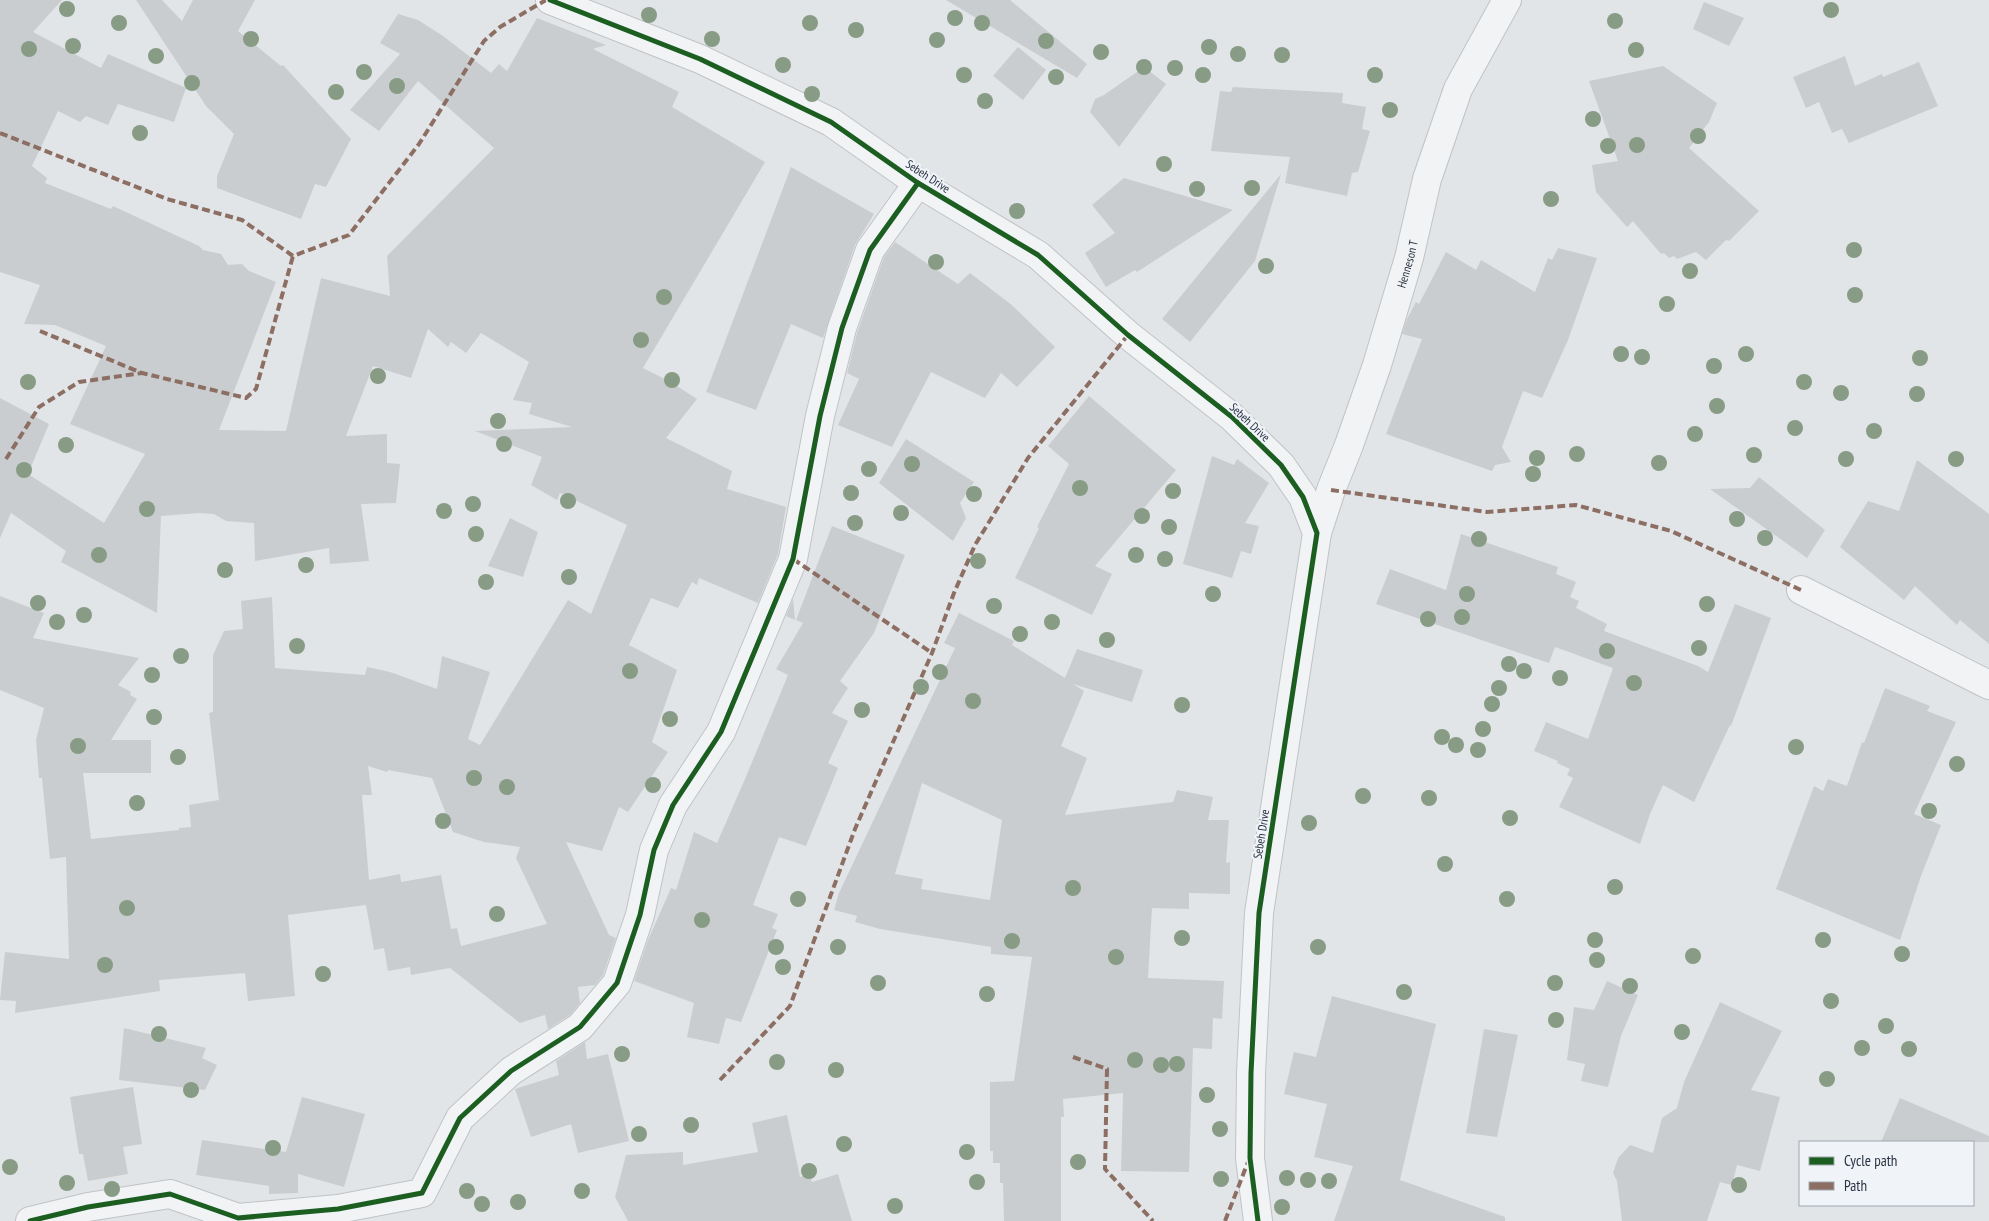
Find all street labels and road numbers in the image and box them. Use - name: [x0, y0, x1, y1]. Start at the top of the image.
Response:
- street label: Sebeh Drive: [903, 156, 953, 196]
- street label: Henneson T: [1393, 238, 1421, 290]
- street label: Sebeh Drive: [1227, 400, 1273, 445]
- street label: Sebeh Drive: [1250, 808, 1272, 860]

